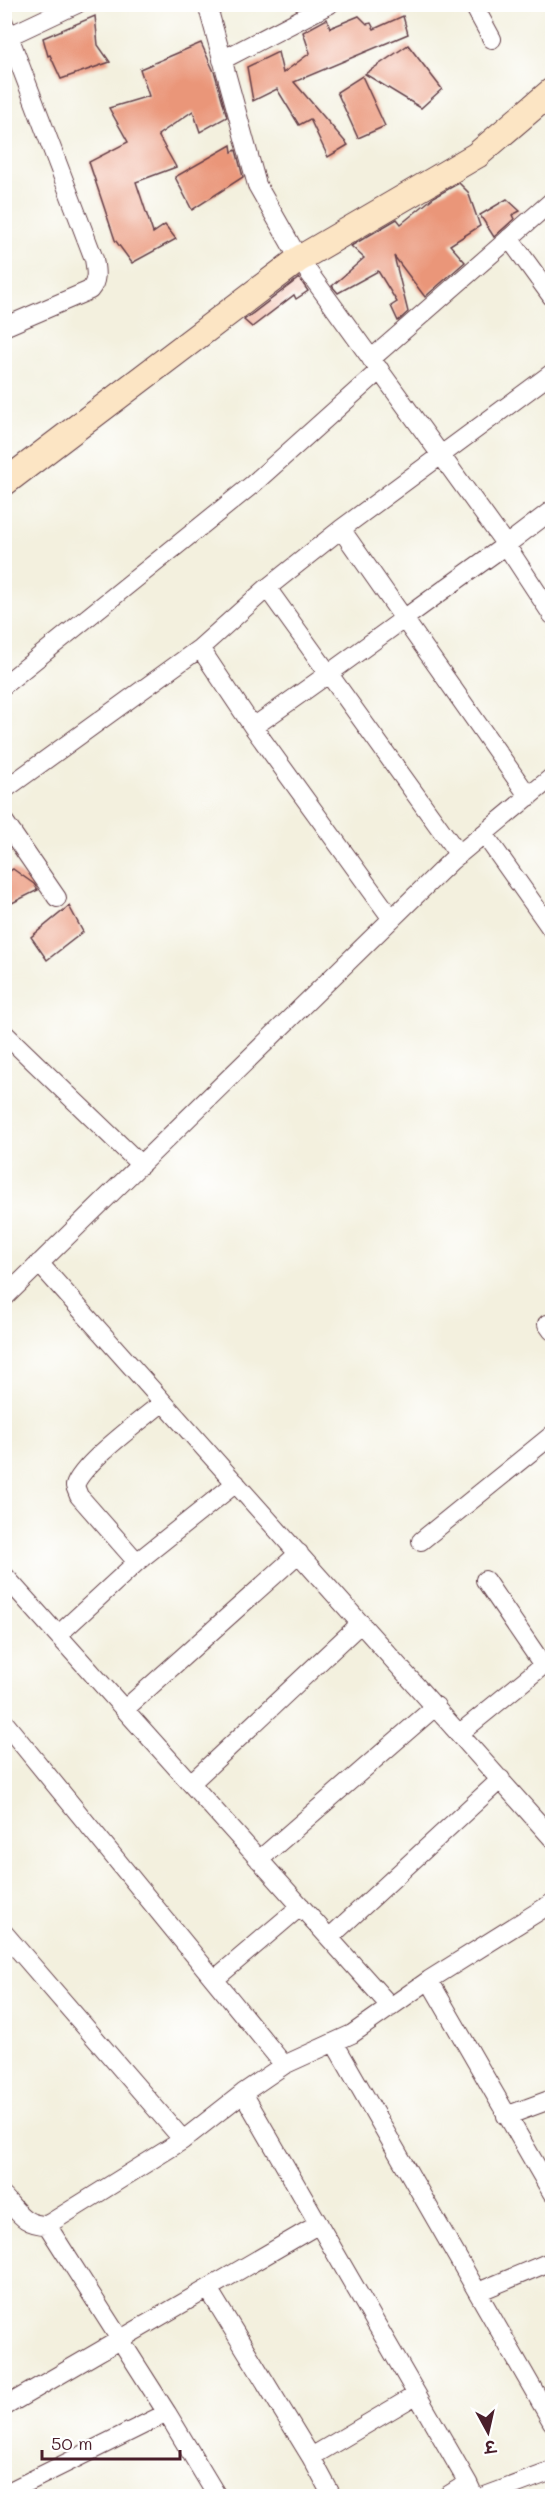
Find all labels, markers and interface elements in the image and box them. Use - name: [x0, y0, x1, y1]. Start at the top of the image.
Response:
- north arrow: [458, 2402, 518, 2462]
- scale bar: [42, 2423, 180, 2461]
- text: 50 m: [51, 2431, 93, 2455]
- text: उ: [482, 2436, 499, 2459]

